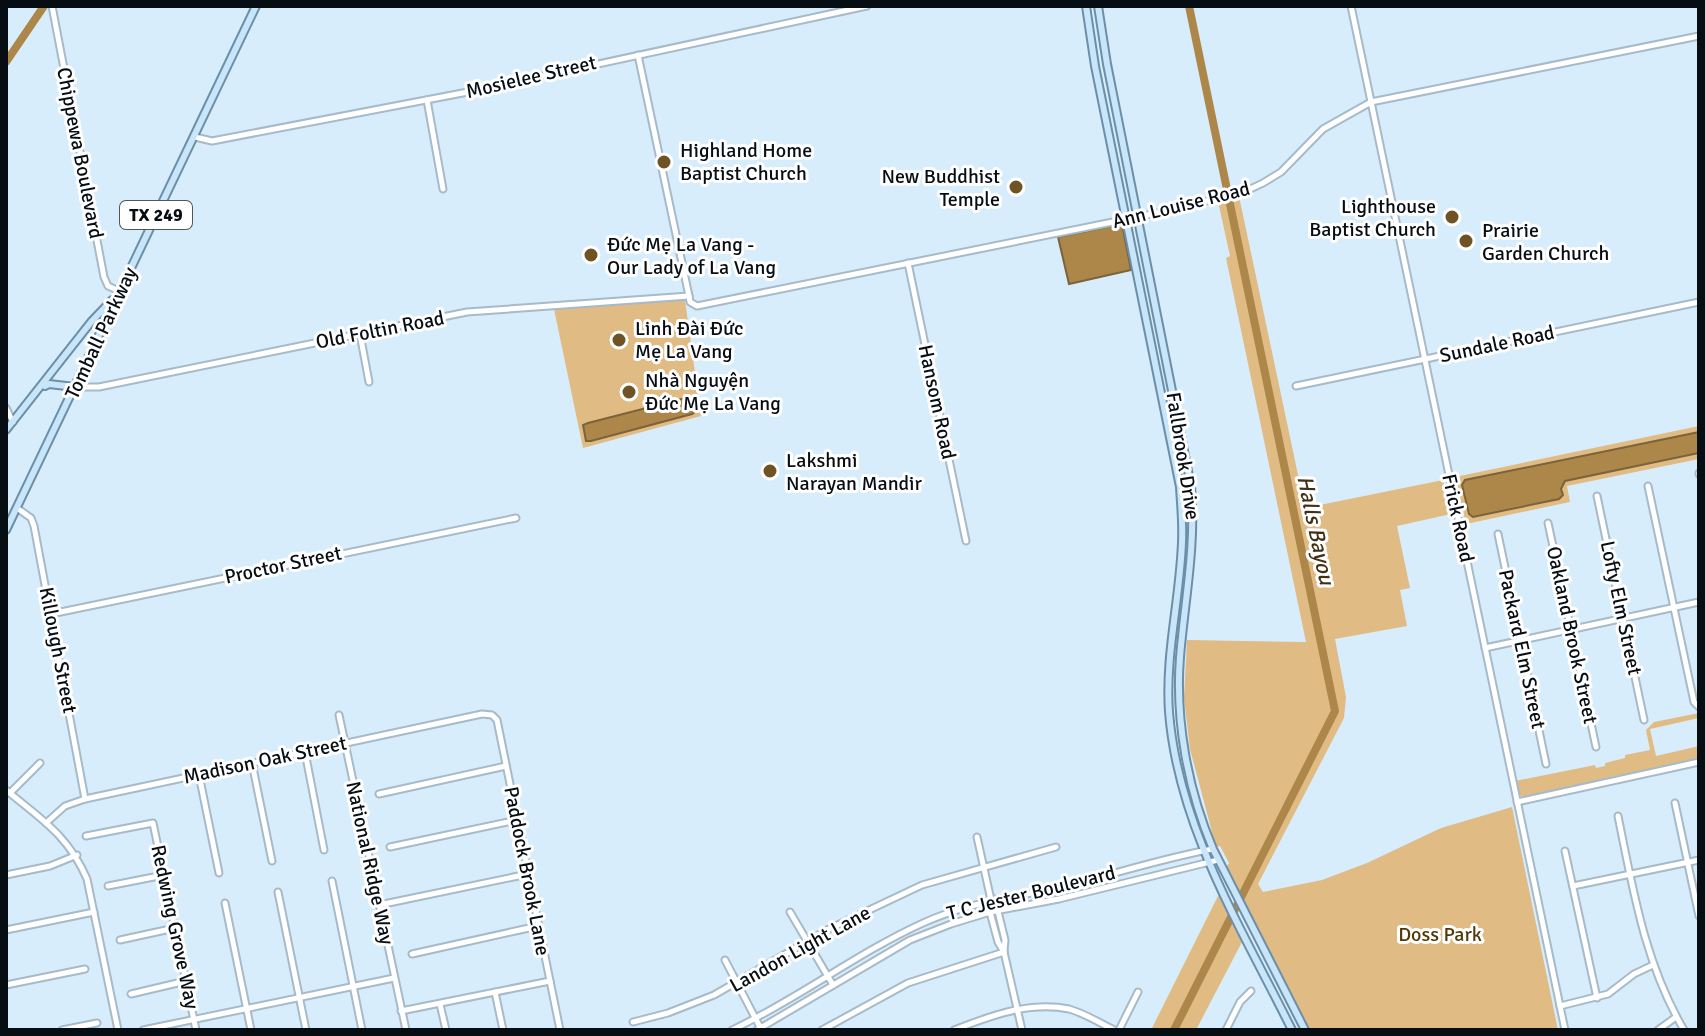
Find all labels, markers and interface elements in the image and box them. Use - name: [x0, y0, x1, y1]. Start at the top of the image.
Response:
- street label: Mosielee Street: [463, 50, 599, 104]
- street label: Chippewa Boulevard: [51, 65, 109, 241]
- place label: Highland Home Baptist Church: [680, 138, 812, 186]
- marker: Highland Home Baptist Church: [655, 153, 673, 171]
- place label: New Buddhist Temple: [881, 164, 1000, 212]
- street label: Ann Louise Road: [1110, 176, 1252, 234]
- marker: New Buddhist Temple: [1007, 178, 1025, 196]
- place label: Lighthouse Baptist Church: [1309, 194, 1436, 242]
- road number: TX 249: [120, 201, 192, 229]
- marker: Lighthouse Baptist Church: [1443, 208, 1461, 226]
- place label: Prairie Garden Church: [1482, 218, 1609, 266]
- place label: Đức Mẹ La Vang - Our Lady of La Vang: [607, 232, 776, 280]
- marker: Prairie Garden Church: [1457, 232, 1475, 250]
- marker: Đức Mẹ La Vang - Our Lady of La Vang: [582, 246, 600, 264]
- street label: Tomball Parkway: [59, 262, 143, 403]
- street label: Old Foltin Road: [314, 305, 446, 355]
- place label: Linh Đài Đức Mẹ La Vang: [635, 316, 743, 364]
- street label: Sundale Road: [1437, 320, 1557, 368]
- marker: Linh Đài Đức Mẹ La Vang: [610, 331, 628, 349]
- street label: Hansom Road: [913, 342, 961, 462]
- place label: Nhà Nguyện Đức Mẹ La Vang: [645, 368, 781, 416]
- marker: Nhà Nguyện Đức Mẹ La Vang: [620, 383, 638, 401]
- street label: Fallbrook Drive: [1161, 390, 1205, 522]
- place label: Lakshmi Narayan Mandir: [786, 448, 923, 496]
- marker: Lakshmi Narayan Mandir: [761, 462, 779, 480]
- street label: Frick Road: [1436, 471, 1480, 565]
- water label: Halls Bayou: [1291, 473, 1341, 589]
- street label: Lofty Elm Street: [1595, 539, 1647, 677]
- street label: Proctor Street: [222, 540, 344, 590]
- street label: Oakland Brook Street: [1541, 544, 1603, 726]
- street label: Packard Elm Street: [1493, 567, 1551, 731]
- street label: Killough Street: [34, 585, 82, 715]
- street label: Madison Oak Street: [181, 730, 349, 790]
- street label: National Ridge Way: [340, 779, 400, 948]
- street label: Paddock Brook Lane: [498, 784, 556, 958]
- street label: Redwing Grove Way: [145, 843, 205, 1012]
- street label: T C Jester Boulevard: [944, 860, 1118, 926]
- street label: Landon Light Lane: [725, 900, 875, 998]
- park label: Doss Park: [1398, 922, 1482, 947]

